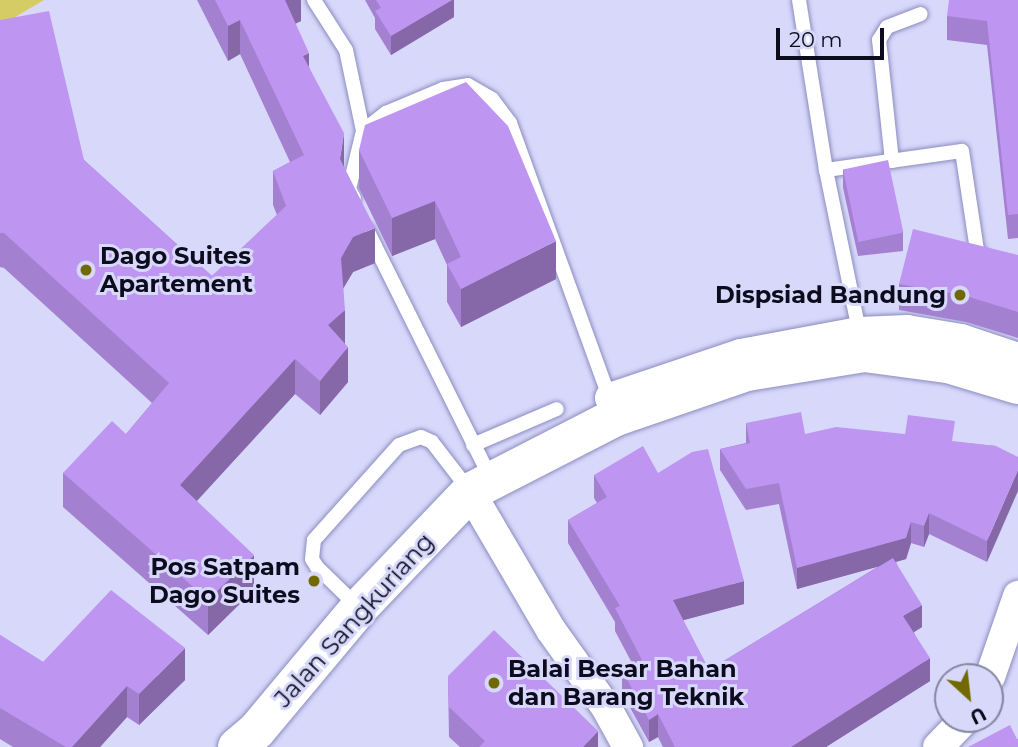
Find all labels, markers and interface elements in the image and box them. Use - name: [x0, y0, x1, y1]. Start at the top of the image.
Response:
- scale bar: [780, 14, 888, 58]
- text: 20 m: [789, 27, 843, 52]
- place label: Dago Suites Apartement: [100, 242, 253, 298]
- marker: Dago Suites Apartement: [78, 262, 94, 278]
- place label: Dispsiad Bandung: [715, 281, 946, 309]
- marker: Dispsiad Bandung: [952, 287, 968, 303]
- street label: Jalan Sangkuriang: [268, 527, 440, 713]
- place label: Pos Satpam Dago Suites: [149, 553, 300, 609]
- marker: Pos Satpam Dago Suites: [306, 573, 322, 589]
- place label: Balai Besar Bahan dan Barang Teknik: [508, 655, 744, 711]
- north arrow: [934, 663, 1004, 733]
- marker: Balai Besar Bahan dan Barang Teknik: [486, 675, 502, 691]
- text: U: [966, 702, 990, 729]

